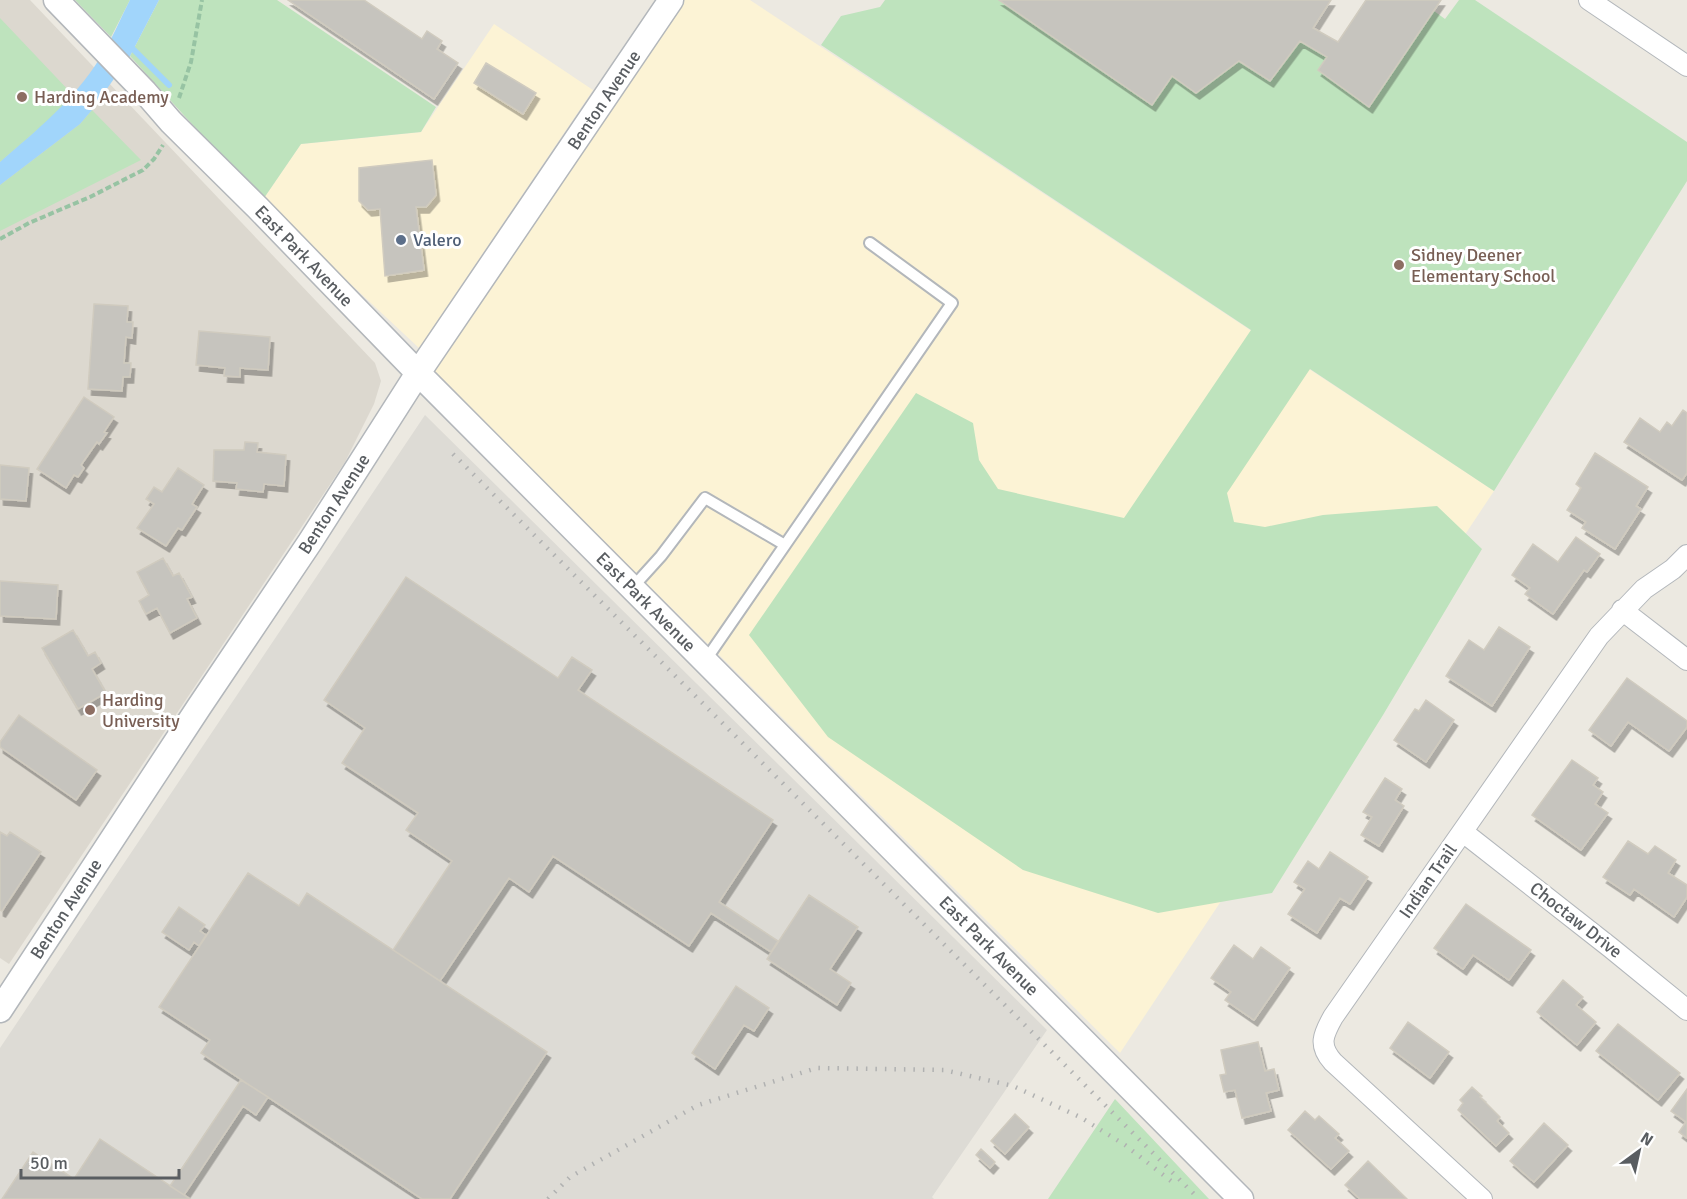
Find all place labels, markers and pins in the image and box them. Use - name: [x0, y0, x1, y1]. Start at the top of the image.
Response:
- place label: Harding Academy: [34, 86, 169, 108]
- marker: Harding Academy: [15, 90, 29, 104]
- place label: Valero: [413, 229, 462, 251]
- marker: Valero: [394, 233, 408, 247]
- place label: Sidney Deener Elementary School: [1411, 244, 1556, 287]
- marker: Sidney Deener Elementary School: [1392, 258, 1406, 272]
- place label: Harding University: [102, 689, 180, 732]
- marker: Harding University: [83, 703, 97, 717]

